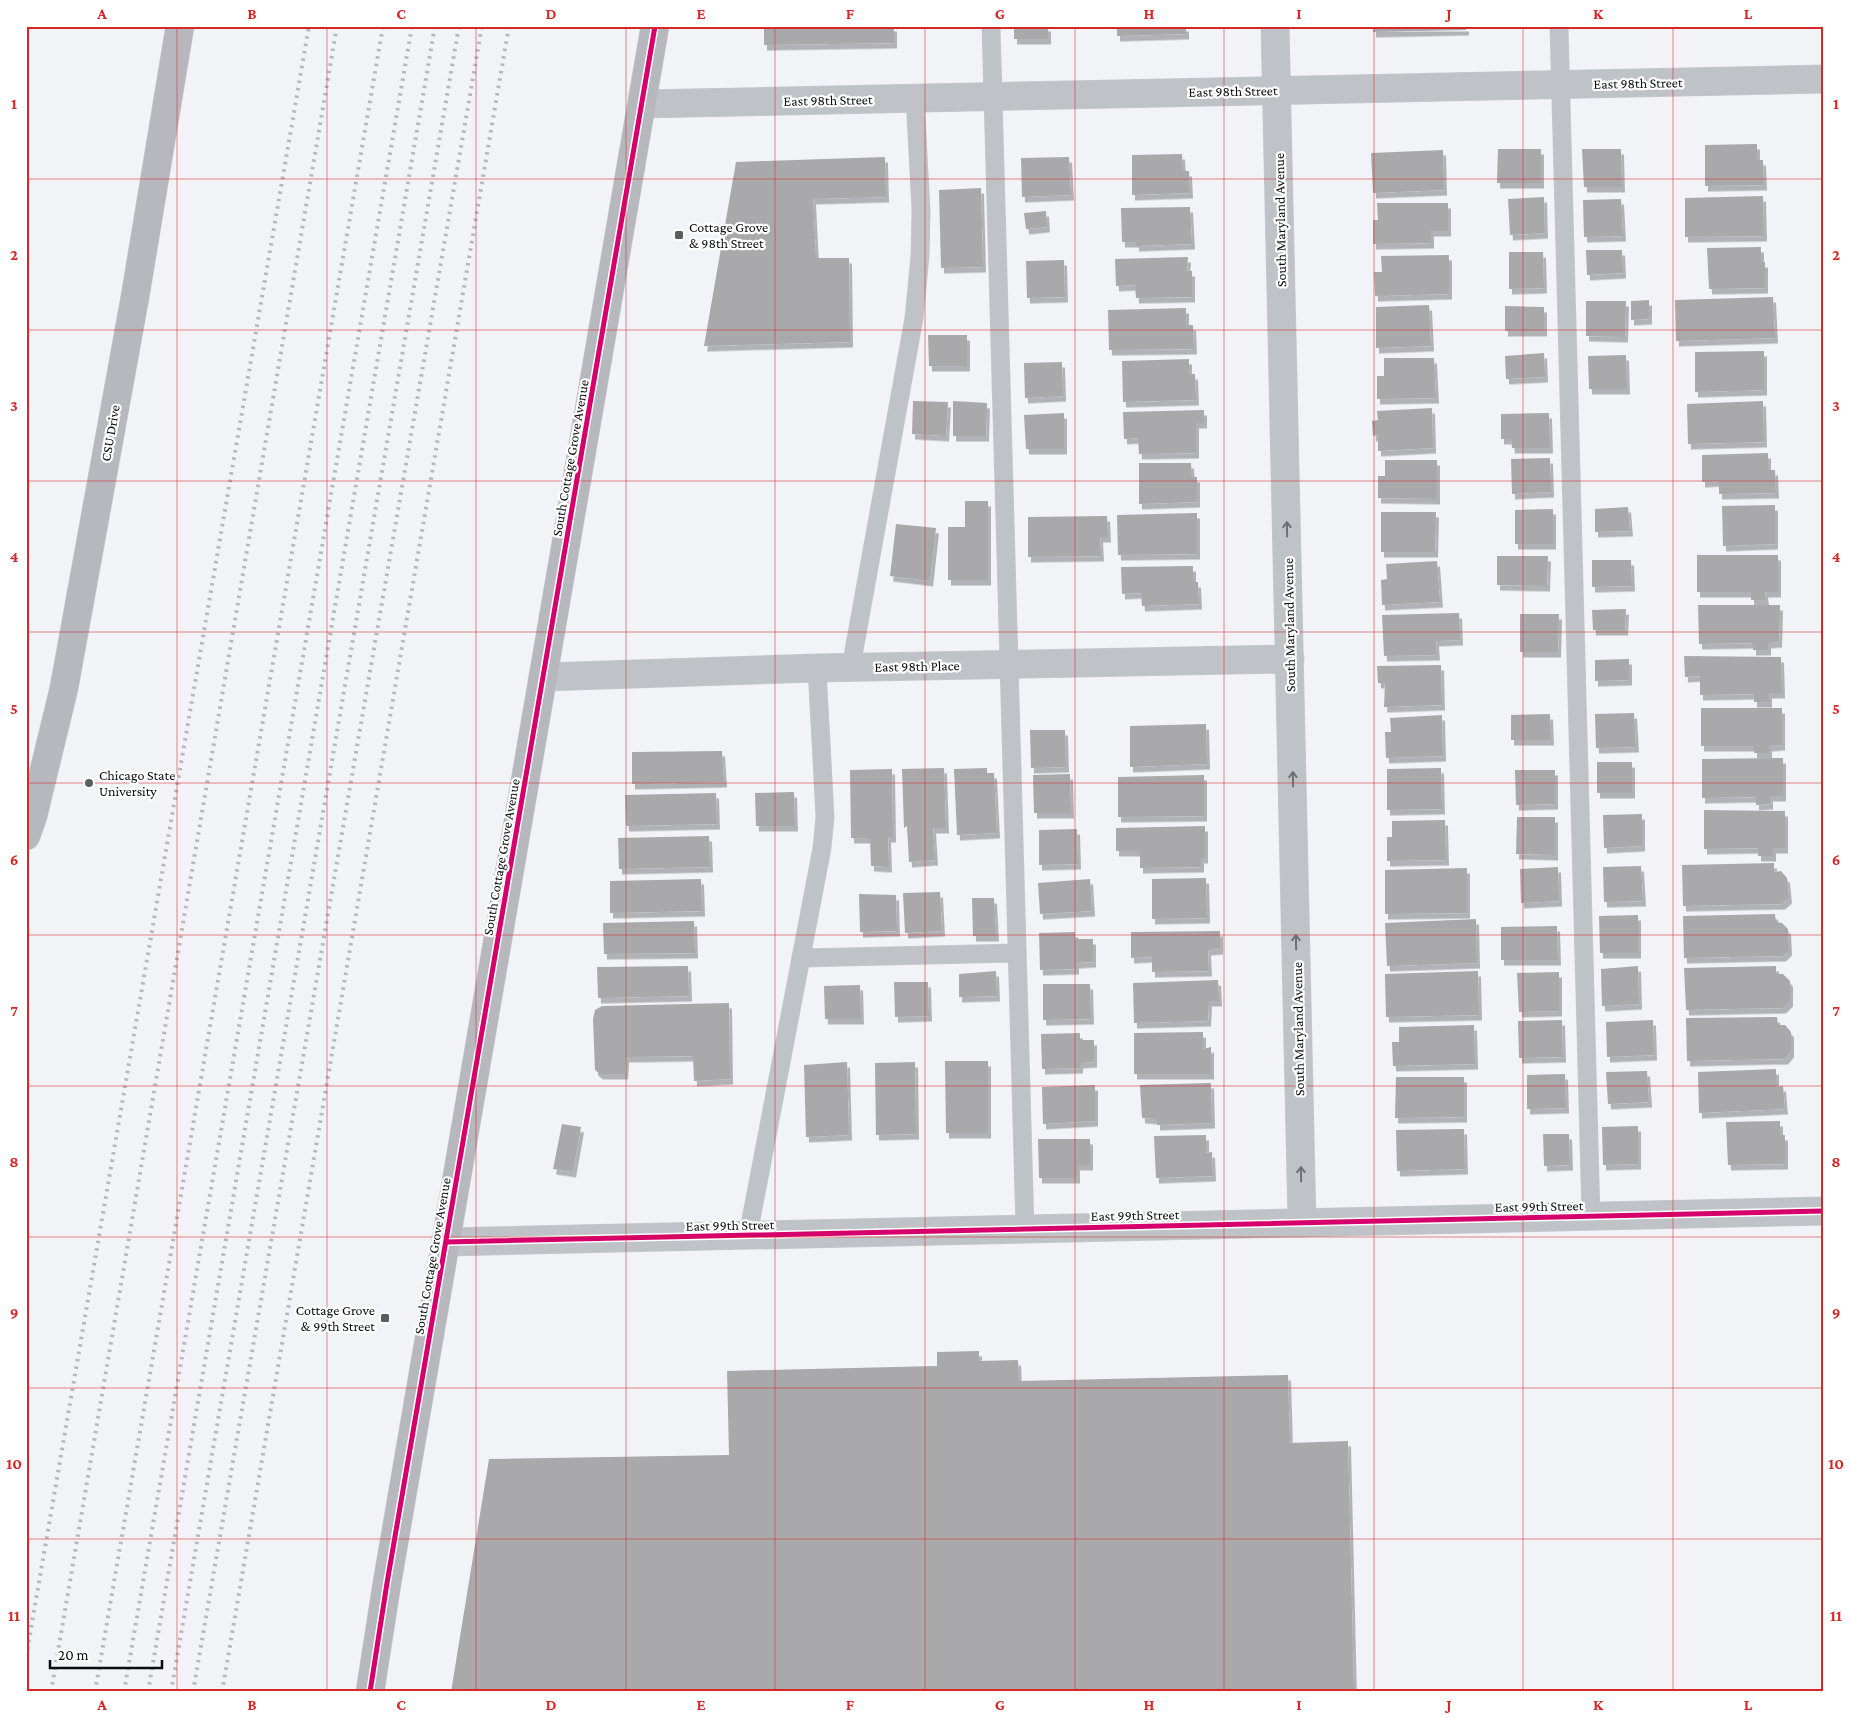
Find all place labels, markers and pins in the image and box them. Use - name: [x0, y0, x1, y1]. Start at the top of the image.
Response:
- place label: Cottage Grove & 98th Street: [689, 219, 768, 251]
- marker: Cottage Grove & 98th Street: [673, 229, 685, 241]
- place label: Chicago State University: [99, 767, 175, 799]
- marker: Chicago State University: [83, 777, 95, 789]
- place label: Cottage Grove & 99th Street: [296, 1302, 375, 1334]
- marker: Cottage Grove & 99th Street: [379, 1312, 391, 1324]

